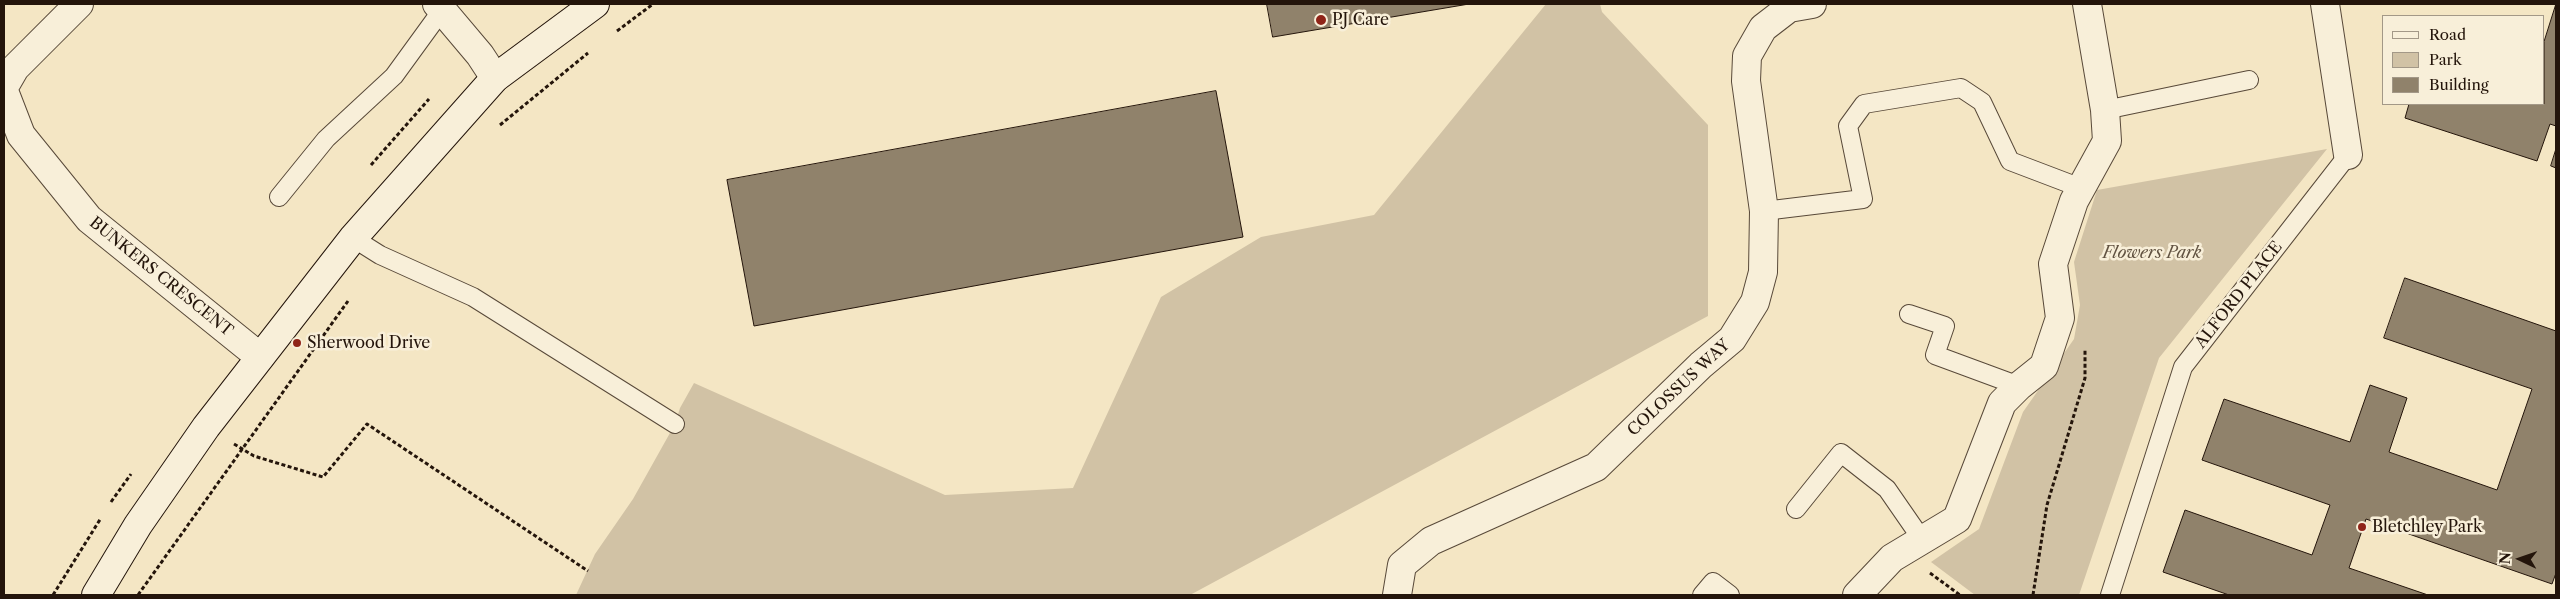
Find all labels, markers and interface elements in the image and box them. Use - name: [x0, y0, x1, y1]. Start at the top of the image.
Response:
- place label: PJ Care: [1332, 10, 1389, 30]
- marker: PJ Care: [1314, 13, 1328, 27]
- legend: [2382, 15, 2545, 105]
- text: Road: [2429, 25, 2466, 44]
- text: Park: [2429, 50, 2462, 69]
- text: Building: [2429, 75, 2489, 94]
- street label: BUNKERS CRESCENT: [85, 213, 237, 341]
- street label: ALFORD PLACE: [2191, 238, 2287, 352]
- park label: Flowers Park: [2103, 243, 2201, 263]
- place label: Sherwood Drive: [307, 333, 430, 353]
- street label: COLOSSUS WAY: [1624, 336, 1734, 440]
- marker: Sherwood Drive: [291, 337, 303, 349]
- place label: Bletchley Park: [2372, 517, 2482, 537]
- marker: Bletchley Park: [2356, 521, 2368, 533]
- north arrow: [2495, 534, 2545, 584]
- text: N: [2496, 552, 2514, 565]

